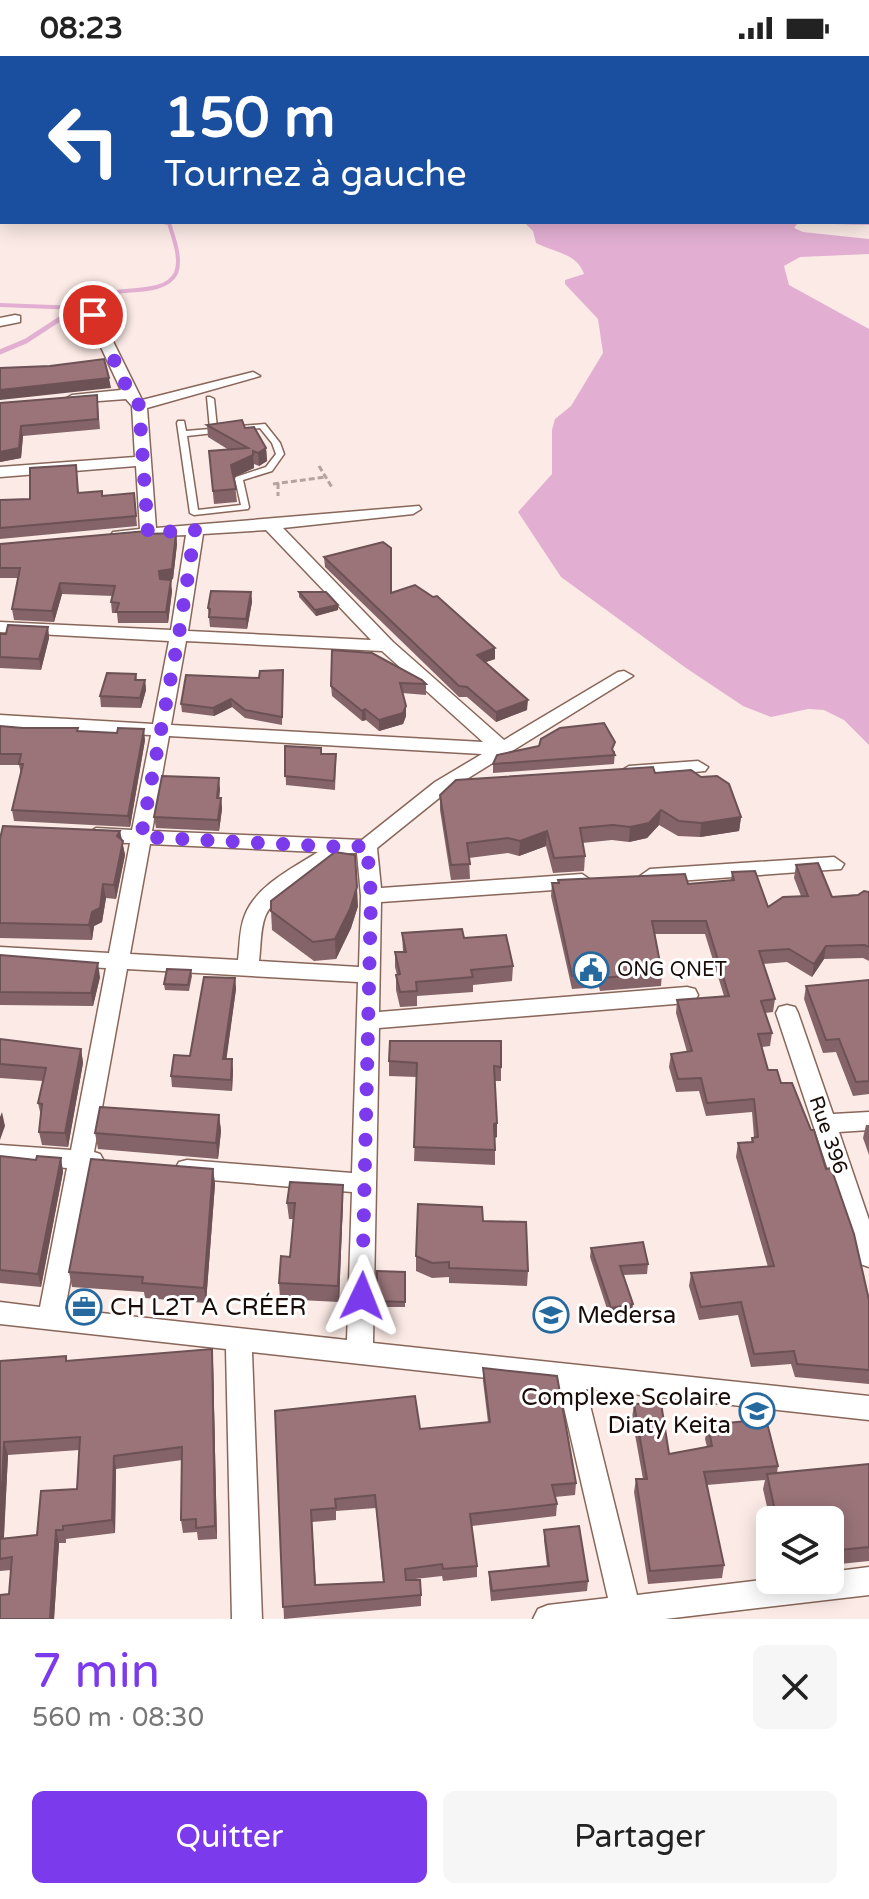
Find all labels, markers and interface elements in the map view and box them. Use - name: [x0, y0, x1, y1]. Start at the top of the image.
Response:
- text: 08:23: [40, 10, 123, 47]
- text: 150 m: [164, 85, 335, 152]
- icon: left: [32, 88, 136, 192]
- text: Tournez à gauche: [164, 153, 467, 196]
- pin: [59, 281, 127, 349]
- icon: arrive: [71, 293, 115, 337]
- public building icon: ONG QNET: [572, 951, 610, 989]
- place label: ONG QNET: [617, 958, 727, 982]
- street label: Rue 396: [804, 1093, 852, 1177]
- position arrow: [320, 1254, 404, 1338]
- office icon: CH L2T A CRÉER: [65, 1288, 103, 1326]
- place label: CH L2T A CRÉER: [110, 1292, 306, 1322]
- school or university icon: Medersa: [532, 1296, 570, 1334]
- place label: Medersa: [577, 1301, 676, 1330]
- place label: Complexe Scolaire Diaty Keita: [521, 1383, 731, 1440]
- school or university icon: Complexe Scolaire Diaty Keita: [738, 1392, 776, 1430]
- map controls: [756, 1506, 844, 1594]
- button: layers: [756, 1506, 844, 1594]
- text: 7 min: [32, 1643, 160, 1701]
- button: close: [753, 1645, 837, 1729]
- text: 560 m · 08:30: [32, 1702, 204, 1733]
- button: Quitter: [32, 1791, 427, 1883]
- button: Partager: [443, 1791, 837, 1883]

